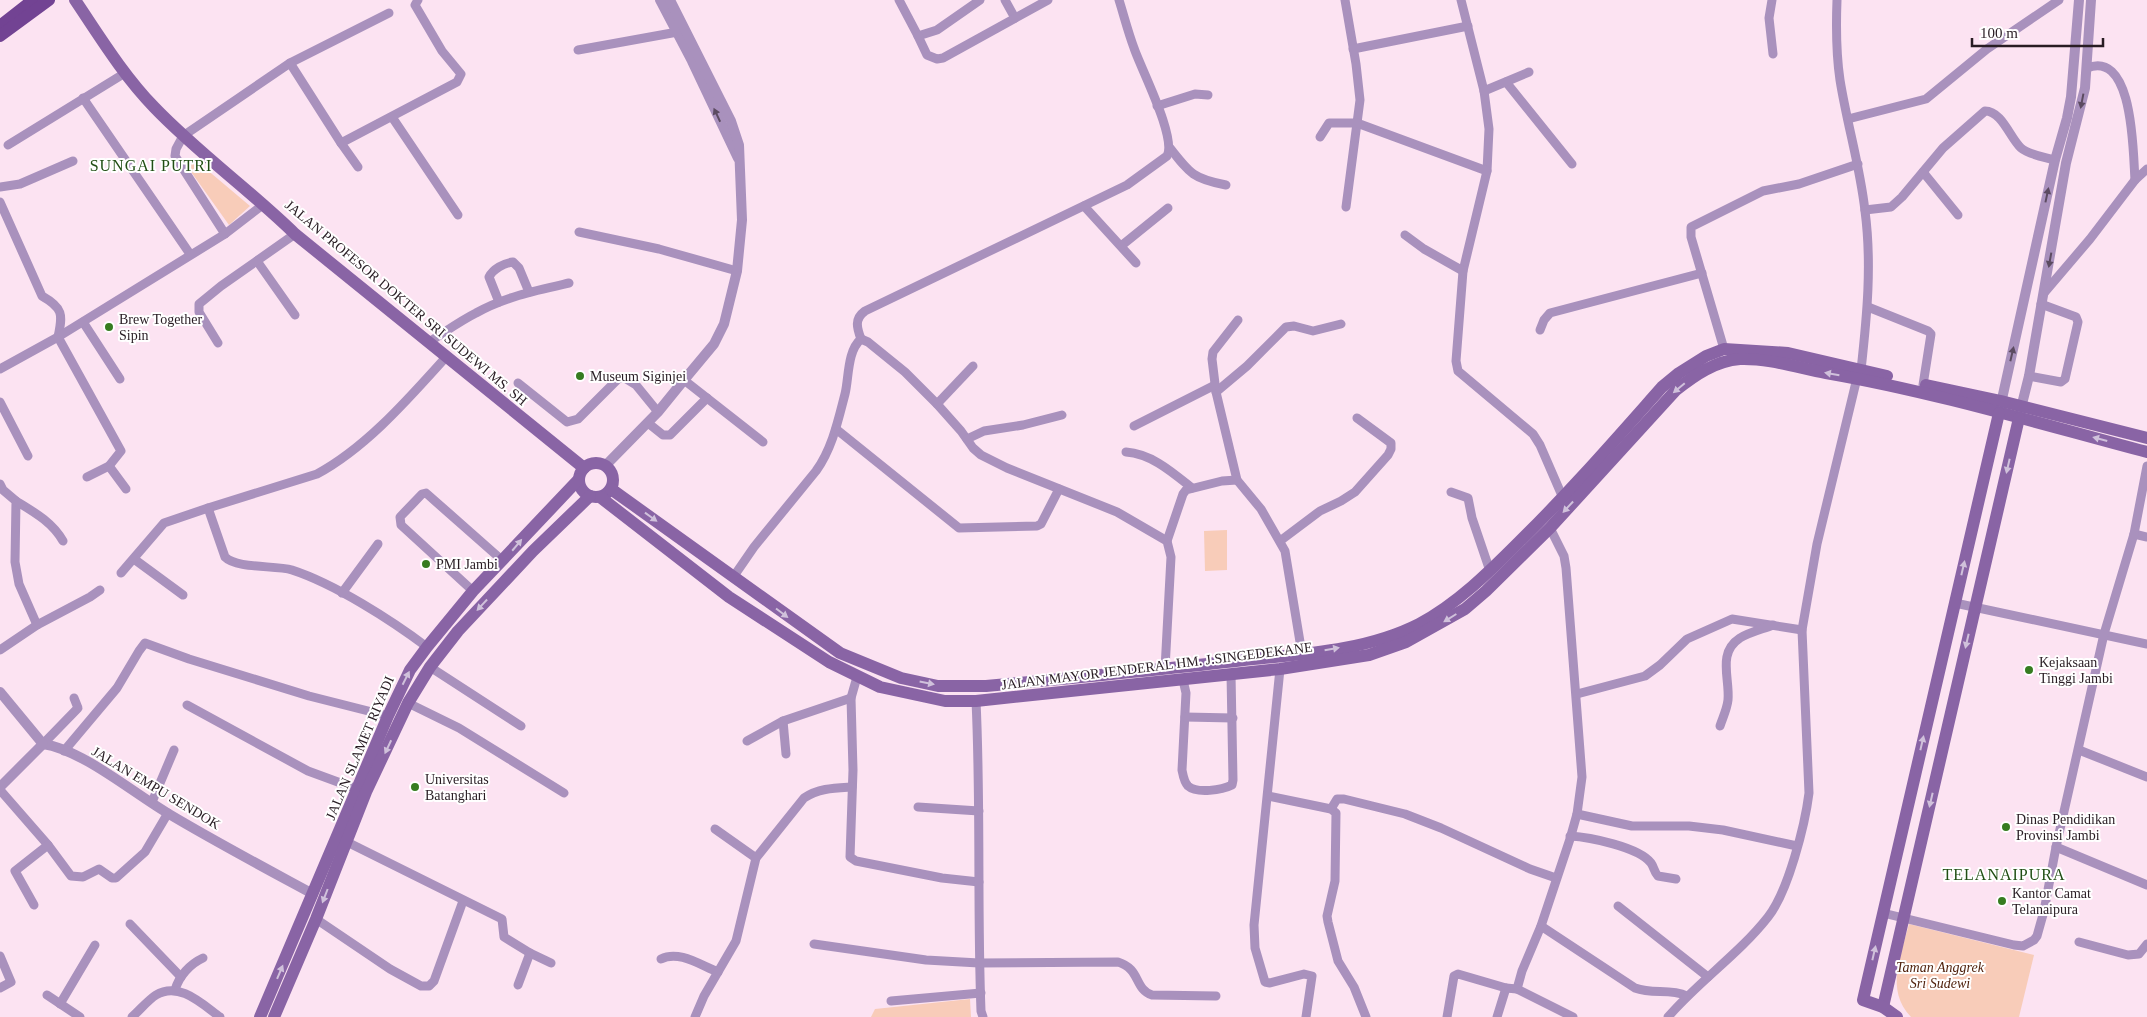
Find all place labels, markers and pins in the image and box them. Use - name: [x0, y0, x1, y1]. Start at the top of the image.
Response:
- place label: Brew Together Sipin: [119, 312, 202, 343]
- marker: Brew Together Sipin: [103, 321, 115, 333]
- place label: Museum Siginjei: [590, 369, 686, 384]
- marker: Museum Siginjei: [574, 370, 586, 382]
- place label: PMI Jambi: [436, 557, 498, 572]
- marker: PMI Jambi: [420, 558, 432, 570]
- place label: Kejaksaan Tinggi Jambi: [2039, 655, 2113, 686]
- marker: Kejaksaan Tinggi Jambi: [2023, 664, 2035, 676]
- place label: Universitas Batanghari: [425, 772, 489, 803]
- marker: Universitas Batanghari: [409, 781, 421, 793]
- place label: Dinas Pendidikan Provinsi Jambi: [2016, 812, 2115, 843]
- marker: Dinas Pendidikan Provinsi Jambi: [2000, 821, 2012, 833]
- place label: Kantor Camat Telanaipura: [2012, 886, 2091, 917]
- marker: Kantor Camat Telanaipura: [1996, 895, 2008, 907]

